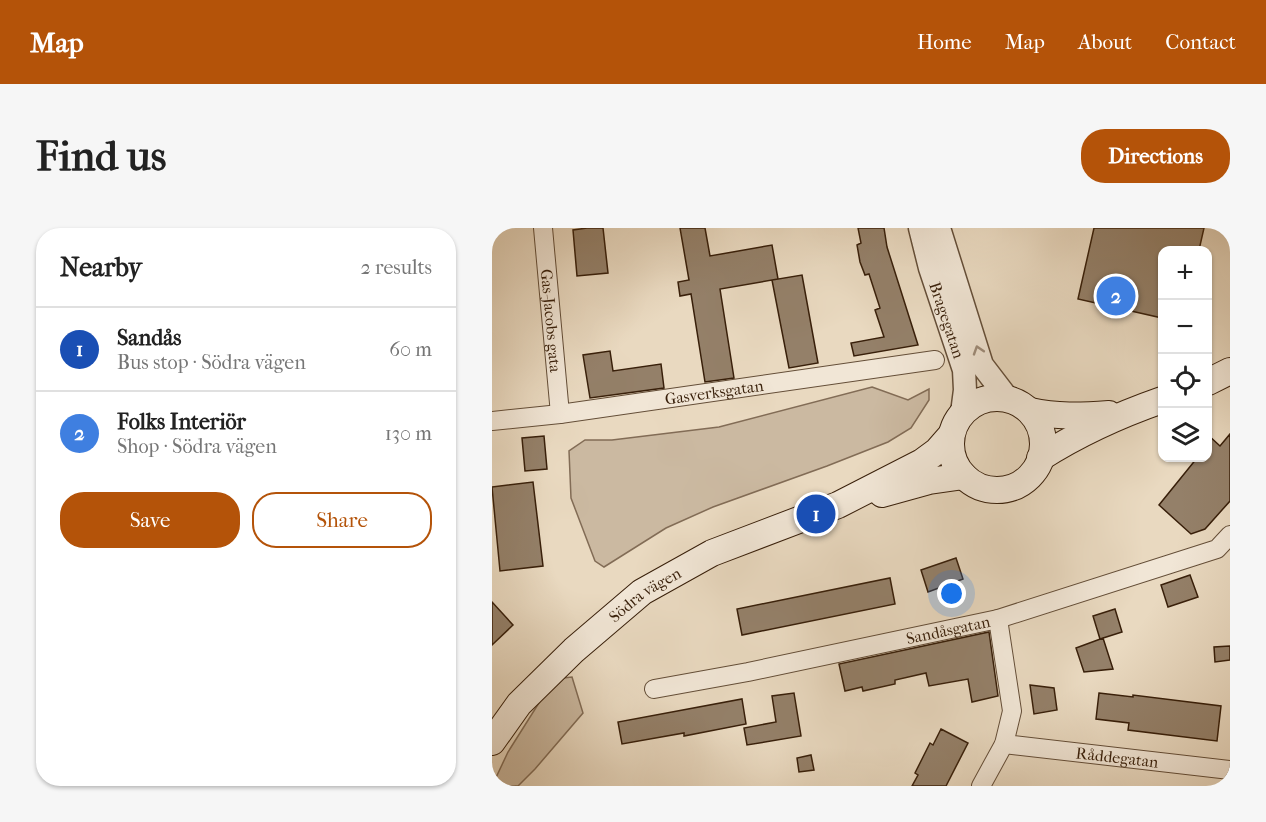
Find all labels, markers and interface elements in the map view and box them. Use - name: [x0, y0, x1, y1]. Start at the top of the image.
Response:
- text: Map: [30, 26, 84, 59]
- text: Home: [917, 30, 972, 54]
- text: Map: [1005, 30, 1045, 54]
- text: About: [1078, 30, 1132, 54]
- text: Contact: [1165, 30, 1236, 54]
- button: Directions: [1081, 129, 1230, 183]
- text: Find us: [36, 132, 166, 181]
- map controls: [1158, 246, 1212, 462]
- button: +: [1158, 246, 1212, 300]
- text: Nearby: [60, 252, 142, 283]
- text: 2 results: [361, 256, 432, 279]
- street label: Gas-Jacobs gata: [537, 268, 566, 374]
- pin: 2: [1096, 274, 1136, 318]
- street label: Bragegatan: [926, 279, 969, 361]
- button: −: [1158, 300, 1212, 354]
- text: Sandås: [117, 325, 182, 351]
- text: 1: [76, 338, 83, 361]
- text: 60 m: [389, 338, 432, 361]
- one-way arrow: [973, 345, 985, 356]
- text: Bus stop · Södra vägen: [117, 351, 306, 374]
- button: locate: [1158, 354, 1212, 408]
- street label: Gasverksgatan: [663, 375, 765, 408]
- button: layers: [1158, 408, 1212, 462]
- text: Folks Interiör: [117, 409, 246, 435]
- text: 2: [74, 422, 85, 445]
- text: 130 m: [385, 422, 432, 445]
- text: Shop · Södra vägen: [117, 435, 277, 458]
- button: Save: [60, 492, 240, 548]
- button: Share: [252, 492, 432, 548]
- pin: 1: [796, 492, 836, 536]
- street label: Södra vägen: [605, 563, 685, 626]
- your location: [937, 579, 966, 608]
- street label: Sandåsgatan: [904, 611, 992, 648]
- street label: Råddegatan: [1075, 743, 1160, 771]

